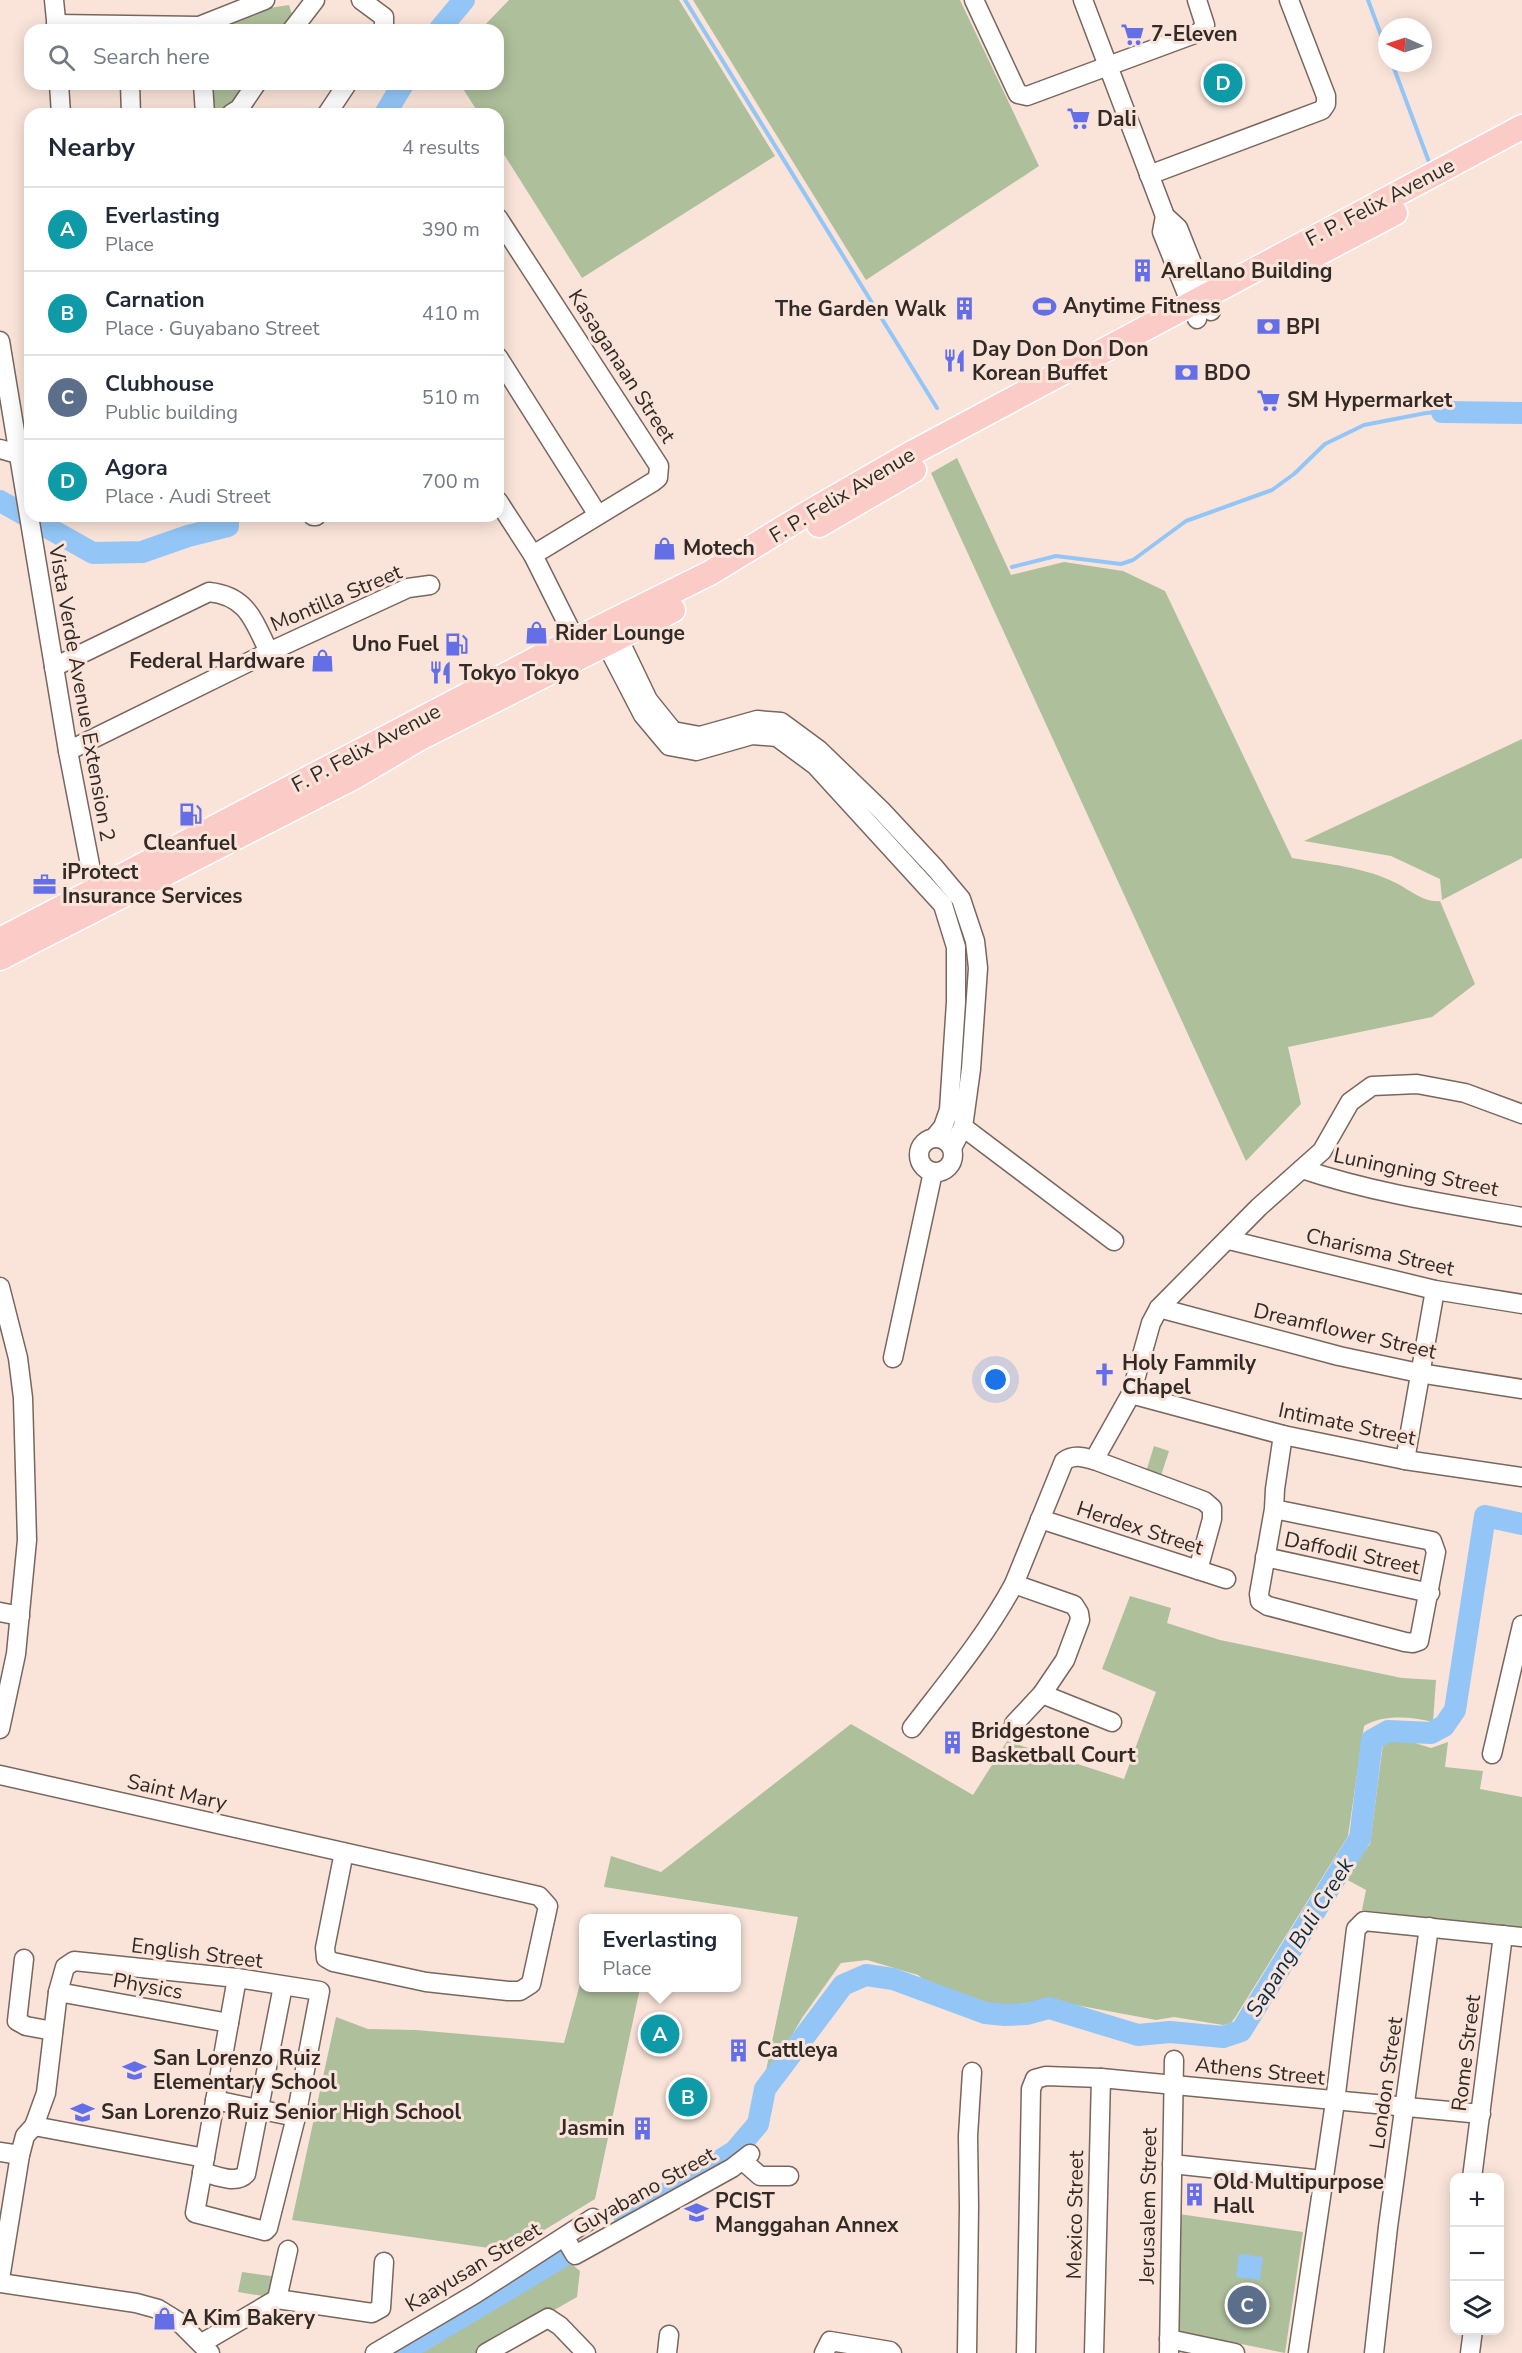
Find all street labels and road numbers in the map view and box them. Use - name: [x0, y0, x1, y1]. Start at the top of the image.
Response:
- street label: F. P. Felix Avenue: [1301, 151, 1459, 253]
- street label: Kasaganaan Street: [562, 284, 682, 449]
- street label: F. P. Felix Avenue: [764, 441, 920, 549]
- street label: Vista Verde Avenue Extension 2: [42, 541, 122, 844]
- street label: Montilla Street: [266, 558, 407, 638]
- street label: F. P. Felix Avenue: [287, 697, 445, 799]
- street label: Luningning Street: [1331, 1141, 1502, 1203]
- street label: Charisma Street: [1303, 1221, 1458, 1283]
- street label: Dreamflower Street: [1251, 1296, 1440, 1366]
- street label: Intimate Street: [1276, 1396, 1419, 1452]
- street label: Herdex Street: [1073, 1494, 1208, 1562]
- street label: Daffodil Street: [1282, 1525, 1423, 1581]
- street label: Saint Mary: [124, 1767, 230, 1817]
- street label: English Street: [130, 1931, 265, 1975]
- street label: Physics: [111, 1966, 185, 2006]
- street label: Rome Street: [1445, 1992, 1487, 2113]
- street label: London Street: [1363, 2014, 1409, 2151]
- street label: Athens Street: [1194, 2050, 1327, 2092]
- street label: Jerusalem Street: [1133, 2127, 1163, 2285]
- street label: Guyabano Street: [568, 2140, 721, 2242]
- street label: Mexico Street: [1060, 2150, 1090, 2280]
- street label: Kaayusan Street: [400, 2215, 547, 2319]

